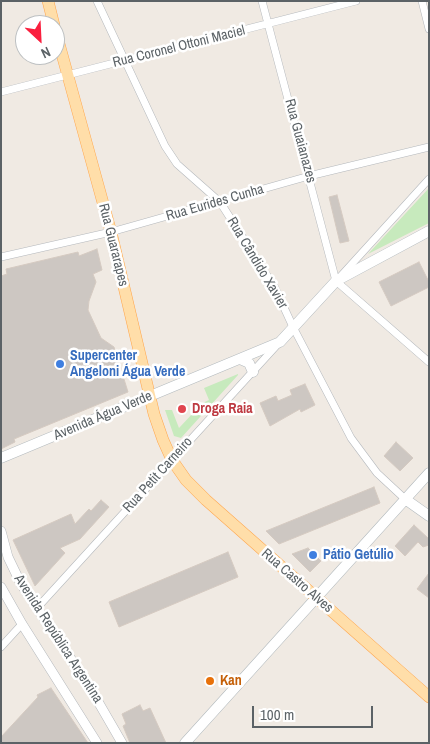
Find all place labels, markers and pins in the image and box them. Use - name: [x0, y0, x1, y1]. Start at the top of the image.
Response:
- place label: Supercenter Angeloni Água Verde: [70, 348, 185, 381]
- marker: Supercenter Angeloni Água Verde: [54, 358, 66, 370]
- place label: Droga Raia: [192, 401, 253, 417]
- marker: Droga Raia: [176, 403, 188, 415]
- place label: Pátio Getúlio: [323, 547, 394, 563]
- marker: Pátio Getúlio: [307, 549, 319, 561]
- place label: Kan: [220, 673, 242, 689]
- marker: Kan: [204, 675, 216, 687]

